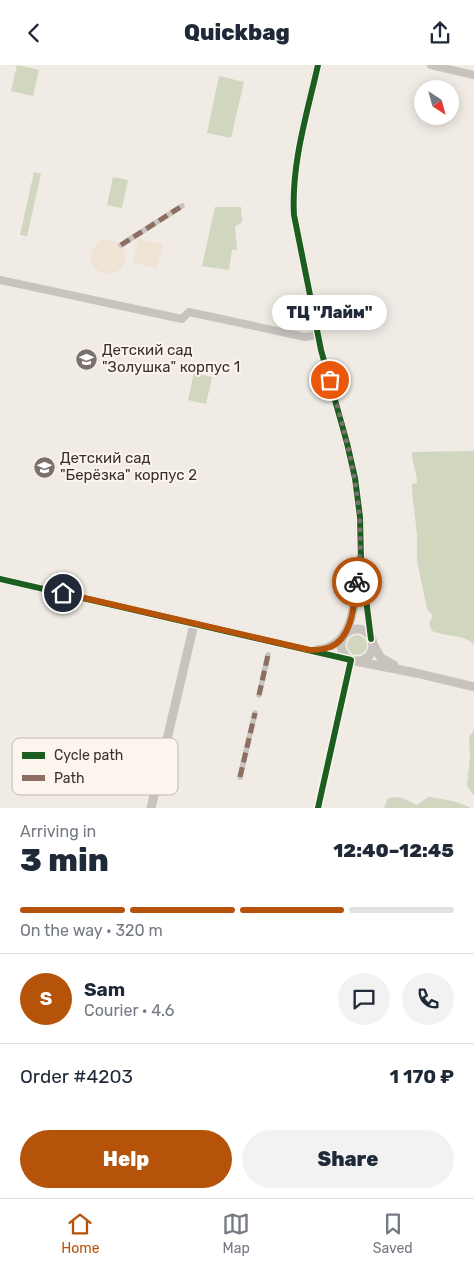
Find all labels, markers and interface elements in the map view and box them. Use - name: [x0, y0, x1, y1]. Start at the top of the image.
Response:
- icon: back: [20, 19, 48, 47]
- text: Quickbag: [184, 19, 290, 46]
- icon: share: [426, 19, 454, 47]
- north arrow: [414, 80, 459, 125]
- map controls: [414, 80, 459, 125]
- callout: ТЦ "Лайм": [272, 295, 388, 330]
- text: ТЦ "Лайм": [287, 303, 373, 322]
- place label: Детский сад "Золушка" корпус 1: [102, 341, 240, 376]
- school or university icon: Детский сад "Золушка" корпус 1: [74, 347, 98, 371]
- pin: [309, 359, 351, 401]
- icon: bag: [316, 366, 344, 394]
- place label: Детский сад "Берёзка" корпус 2: [60, 449, 197, 484]
- school or university icon: Детский сад "Берёзка" корпус 2: [32, 455, 56, 479]
- courier: [332, 557, 382, 607]
- icon: bike: [343, 568, 371, 596]
- pin: [42, 572, 84, 614]
- icon: home: [49, 579, 77, 607]
- legend: [12, 738, 178, 795]
- text: Cycle path: [54, 747, 123, 764]
- text: Path: [54, 770, 85, 787]
- text: Arriving in: [20, 822, 96, 841]
- text: 12:40–12:45: [333, 839, 454, 862]
- text: 3 min: [20, 841, 109, 879]
- text: On the way · 320 m: [20, 921, 163, 940]
- button: chat: [338, 973, 390, 1025]
- button: phone: [402, 973, 454, 1025]
- text: Sam: [84, 978, 125, 1001]
- text: S: [40, 987, 52, 1010]
- text: Courier · 4.6: [84, 1001, 174, 1020]
- text: Order #4203: [20, 1065, 133, 1088]
- text: 1 170 ₽: [390, 1065, 454, 1088]
- button: Help: [20, 1130, 232, 1188]
- button: Share: [242, 1130, 454, 1188]
- tab: Home: [61, 1210, 100, 1257]
- tab: Map: [222, 1210, 250, 1257]
- tab: Saved: [373, 1210, 413, 1257]

